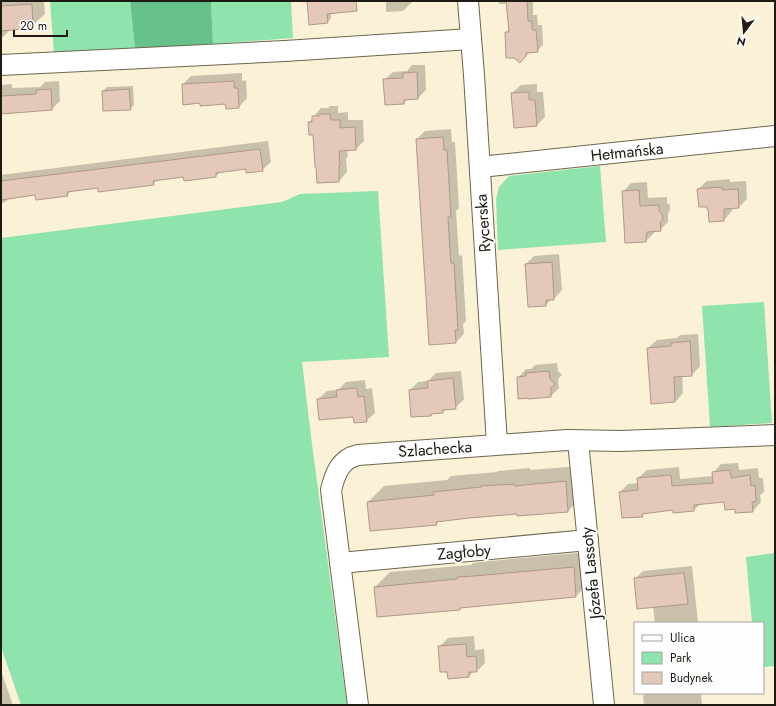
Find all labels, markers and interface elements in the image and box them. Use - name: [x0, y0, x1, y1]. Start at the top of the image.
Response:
- scale bar: [14, 12, 67, 38]
- north arrow: [724, 12, 764, 52]
- text: 20 m: [20, 17, 47, 35]
- text: N: [735, 33, 748, 51]
- street label: Hetmańska: [589, 137, 665, 167]
- street label: Rycerska: [469, 193, 497, 253]
- street label: Szlachecka: [397, 435, 473, 463]
- street label: Józefa Lassoty: [575, 525, 607, 622]
- street label: Zagłoby: [436, 538, 493, 566]
- legend: [634, 622, 764, 694]
- text: Ulica: [670, 629, 695, 647]
- text: Park: [670, 649, 692, 667]
- text: Budynek: [670, 669, 714, 687]

